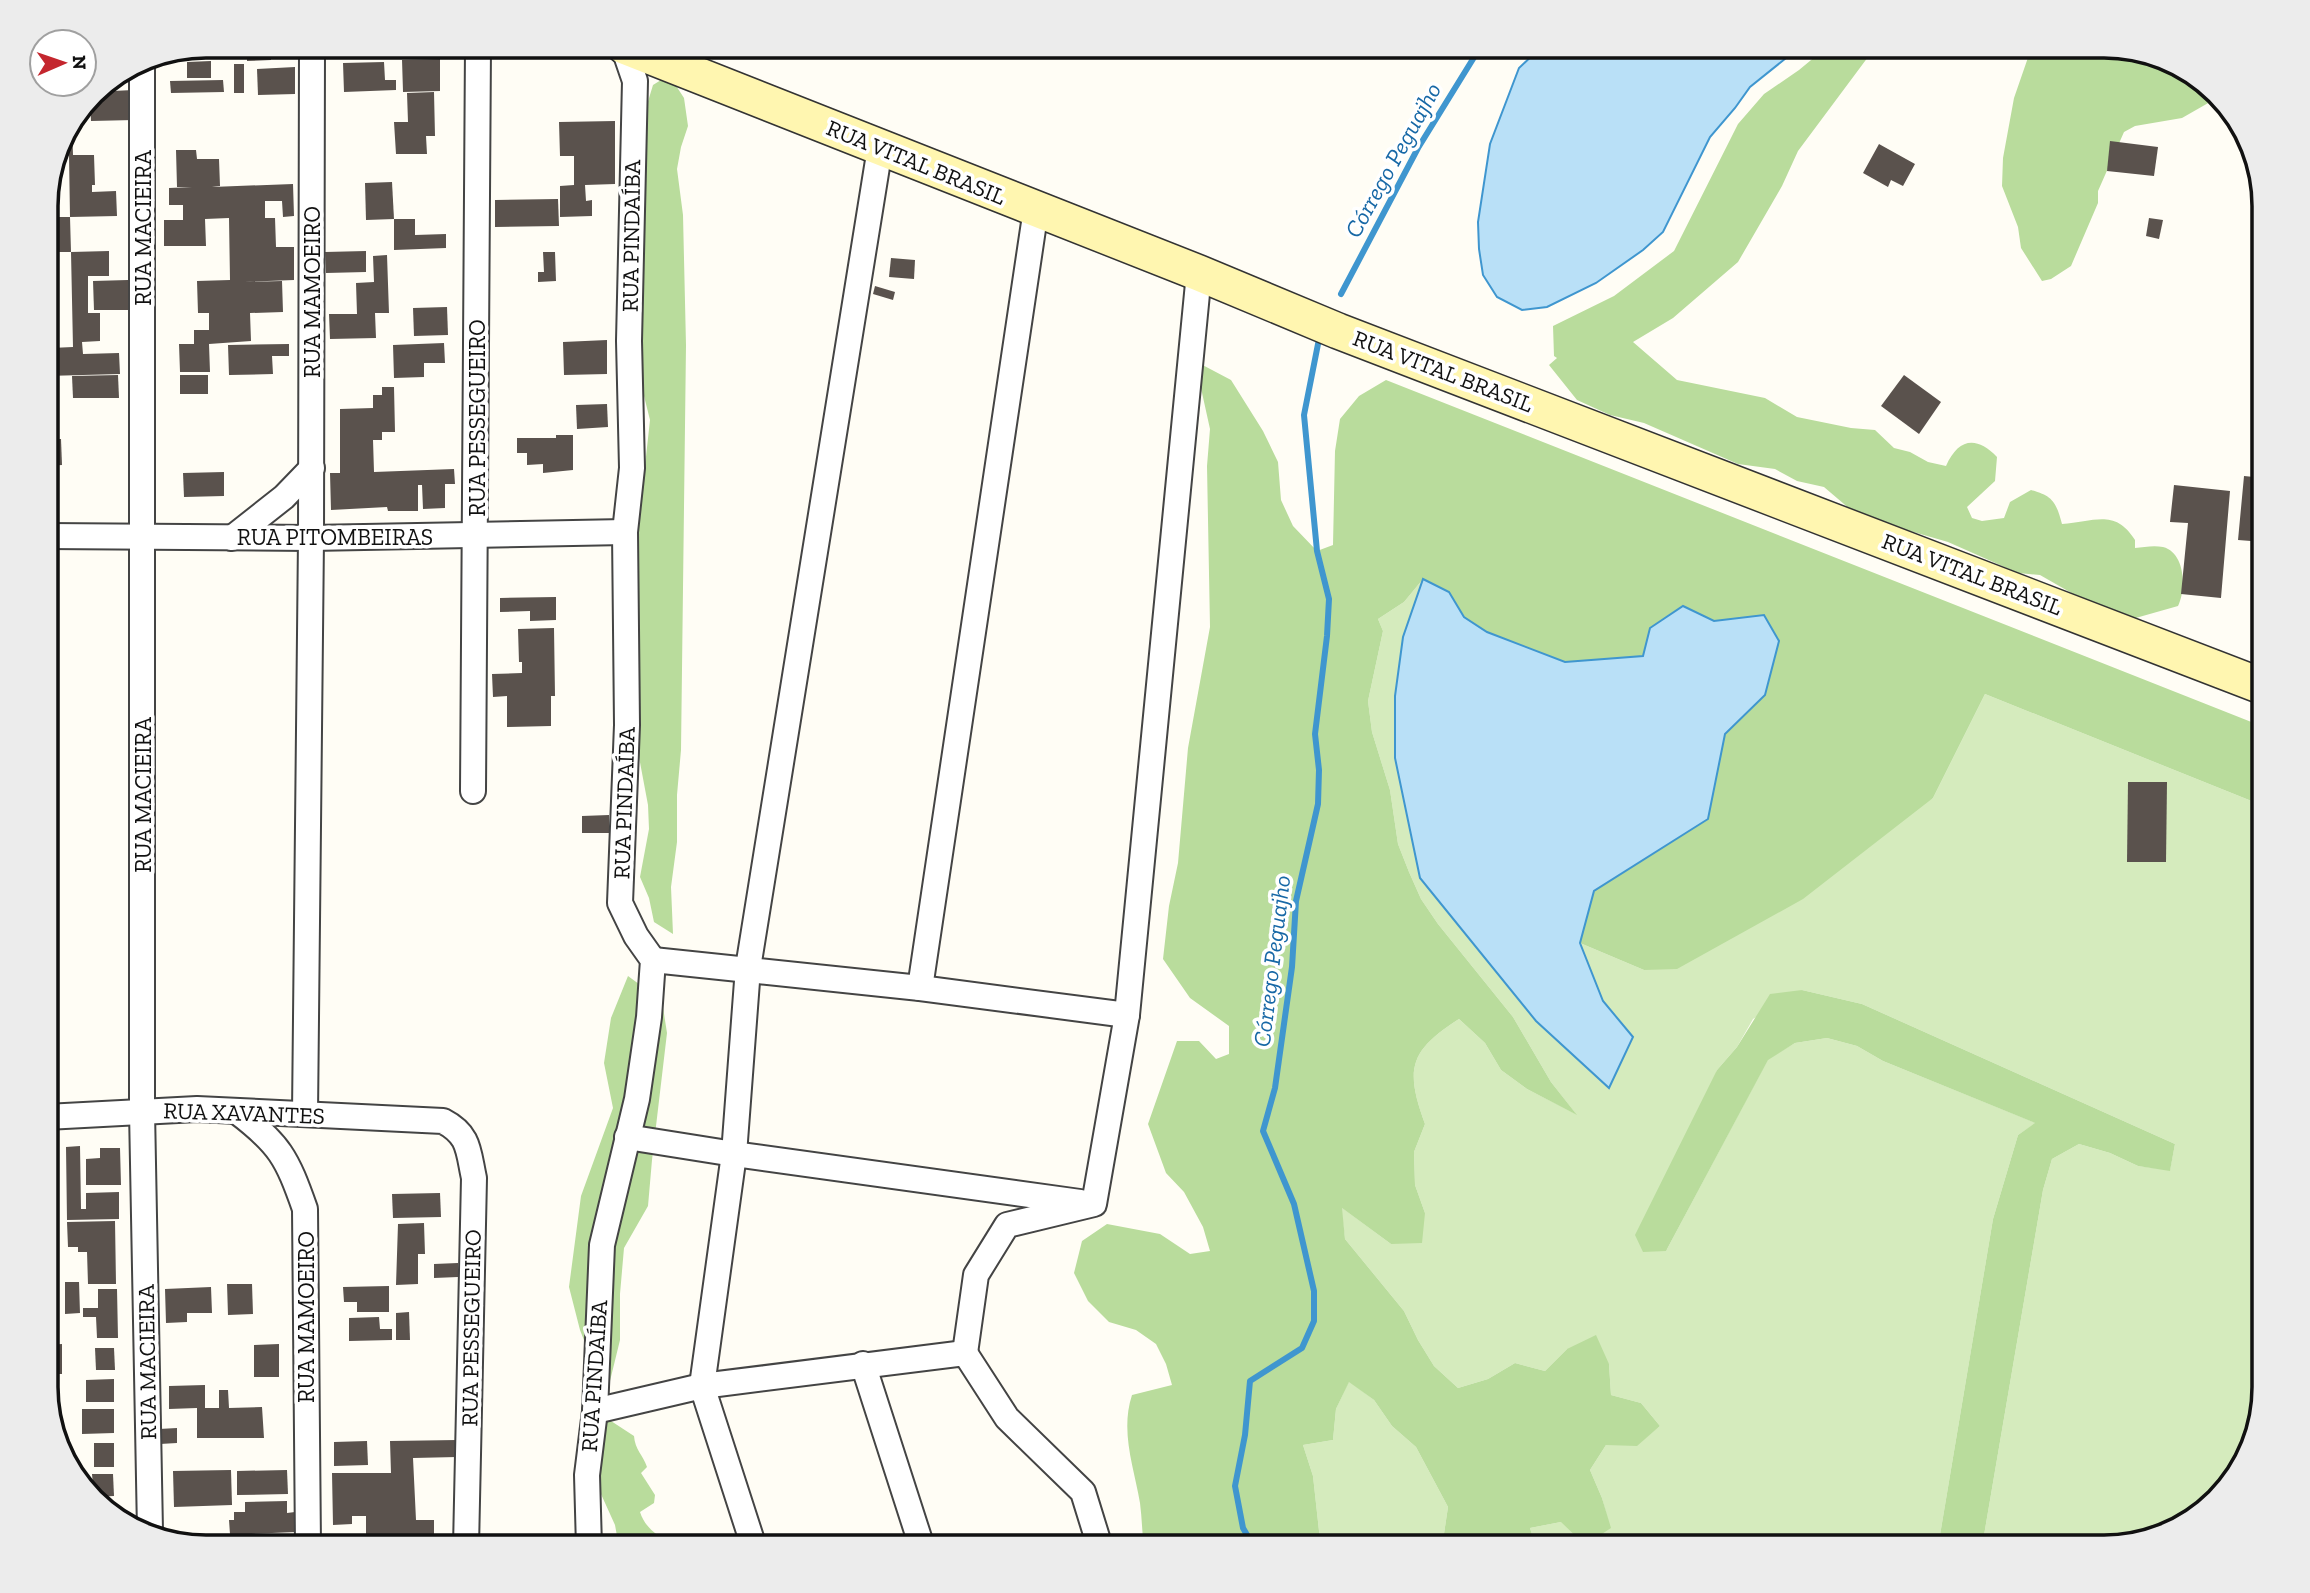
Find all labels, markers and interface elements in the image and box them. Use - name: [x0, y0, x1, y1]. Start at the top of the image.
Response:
- north arrow: [28, 28, 98, 98]
- text: N: [68, 55, 91, 70]
- water label: Córrego Peguajho: [1338, 77, 1447, 242]
- street label: RUA VITAL BRASIL: [822, 113, 1010, 211]
- street label: RUA MACIEIRA: [129, 149, 157, 306]
- street label: RUA PINDAÍBA: [616, 158, 646, 312]
- street label: RUA MAMOEIRO: [298, 206, 326, 378]
- street label: RUA PESSEGUEIRO: [463, 319, 491, 517]
- street label: RUA VITAL BRASIL: [1349, 324, 1537, 418]
- street label: RUA PITOMBEIRAS: [237, 523, 433, 551]
- street label: RUA VITAL BRASIL: [1878, 527, 2066, 621]
- street label: RUA MACIEIRA: [129, 716, 157, 873]
- street label: RUA PINDAÍBA: [607, 725, 641, 880]
- water label: Córrego Peguajho: [1247, 873, 1296, 1048]
- street label: RUA XAVANTES: [163, 1096, 325, 1130]
- street label: RUA PESSEGUEIRO: [455, 1229, 487, 1427]
- street label: RUA MAMOEIRO: [292, 1231, 320, 1403]
- street label: RUA MACIEIRA: [132, 1283, 162, 1440]
- street label: RUA PINDAÍBA: [575, 1298, 613, 1453]

